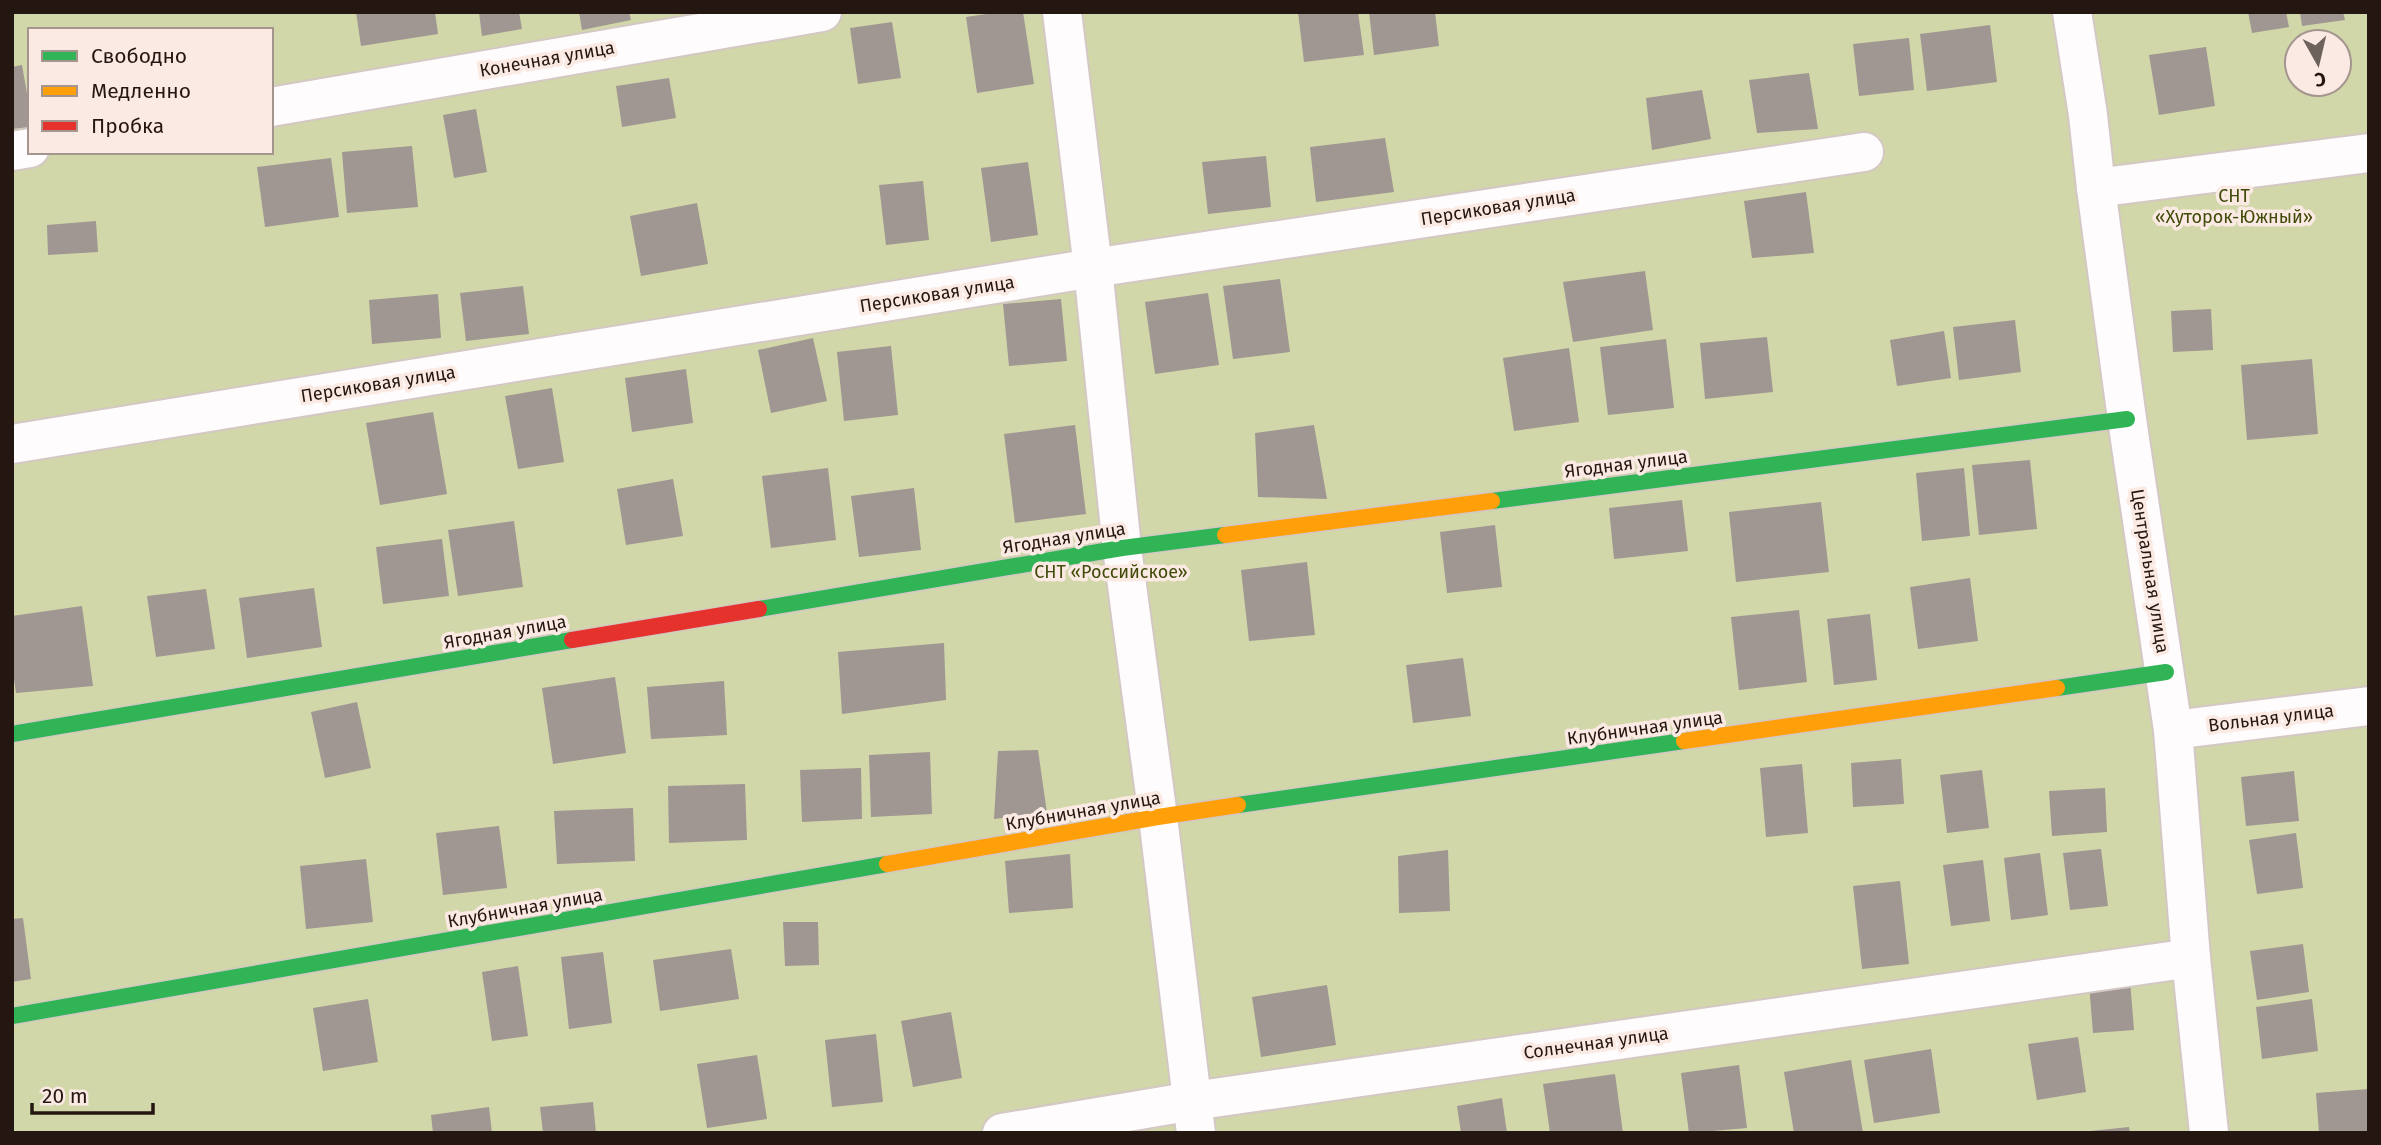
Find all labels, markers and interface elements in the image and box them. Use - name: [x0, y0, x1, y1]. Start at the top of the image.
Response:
- legend: [28, 28, 273, 154]
- north arrow: [2283, 28, 2353, 98]
- street label: Конечная улица: [478, 36, 616, 82]
- text: Свободно: [91, 43, 187, 69]
- text: С: [2313, 67, 2327, 91]
- text: Медленно: [91, 78, 191, 104]
- text: Пробка: [91, 113, 164, 139]
- street label: Персиковая улица: [1419, 184, 1577, 230]
- park label: СНТ «Хуторок-Южный»: [2155, 185, 2313, 228]
- street label: Персиковая улица: [858, 271, 1016, 317]
- street label: Персиковая улица: [299, 361, 457, 407]
- street label: Ягодная улица: [1563, 446, 1689, 482]
- street label: Центральная улица: [2126, 487, 2174, 655]
- street label: Ягодная улица: [1001, 517, 1127, 559]
- park label: СНТ «Российское»: [1034, 561, 1188, 583]
- street label: Ягодная улица: [442, 610, 568, 654]
- street label: Вольная улица: [2207, 699, 2335, 737]
- street label: Клубничная улица: [1566, 706, 1724, 750]
- street label: Клубничная улица: [1004, 787, 1162, 835]
- street label: Клубничная улица: [446, 884, 604, 932]
- street label: Солнечная улица: [1522, 1022, 1670, 1064]
- scale bar: [32, 1072, 152, 1116]
- text: 20 m: [42, 1083, 88, 1109]

